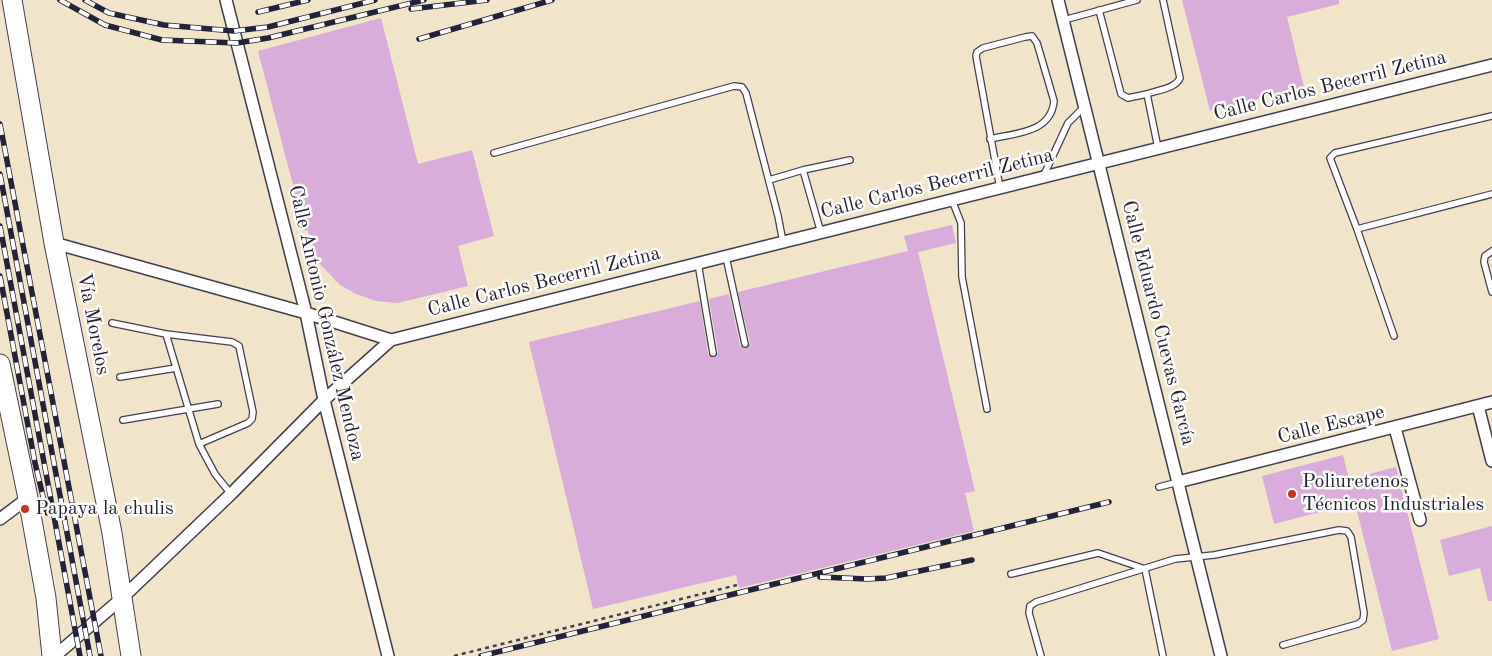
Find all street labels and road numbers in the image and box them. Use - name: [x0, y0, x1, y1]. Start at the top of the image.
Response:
- street label: Calle Carlos Becerril Zetina: [1211, 45, 1449, 127]
- street label: Calle Carlos Becerril Zetina: [818, 143, 1056, 225]
- street label: Calle Antonio González Mendoza: [283, 183, 369, 463]
- street label: Calle Eduardo Cuevas García: [1116, 198, 1200, 448]
- street label: Calle Carlos Becerril Zetina: [425, 241, 663, 323]
- street label: Vía Morelos: [71, 271, 115, 377]
- street label: Calle Escape: [1275, 400, 1387, 450]

